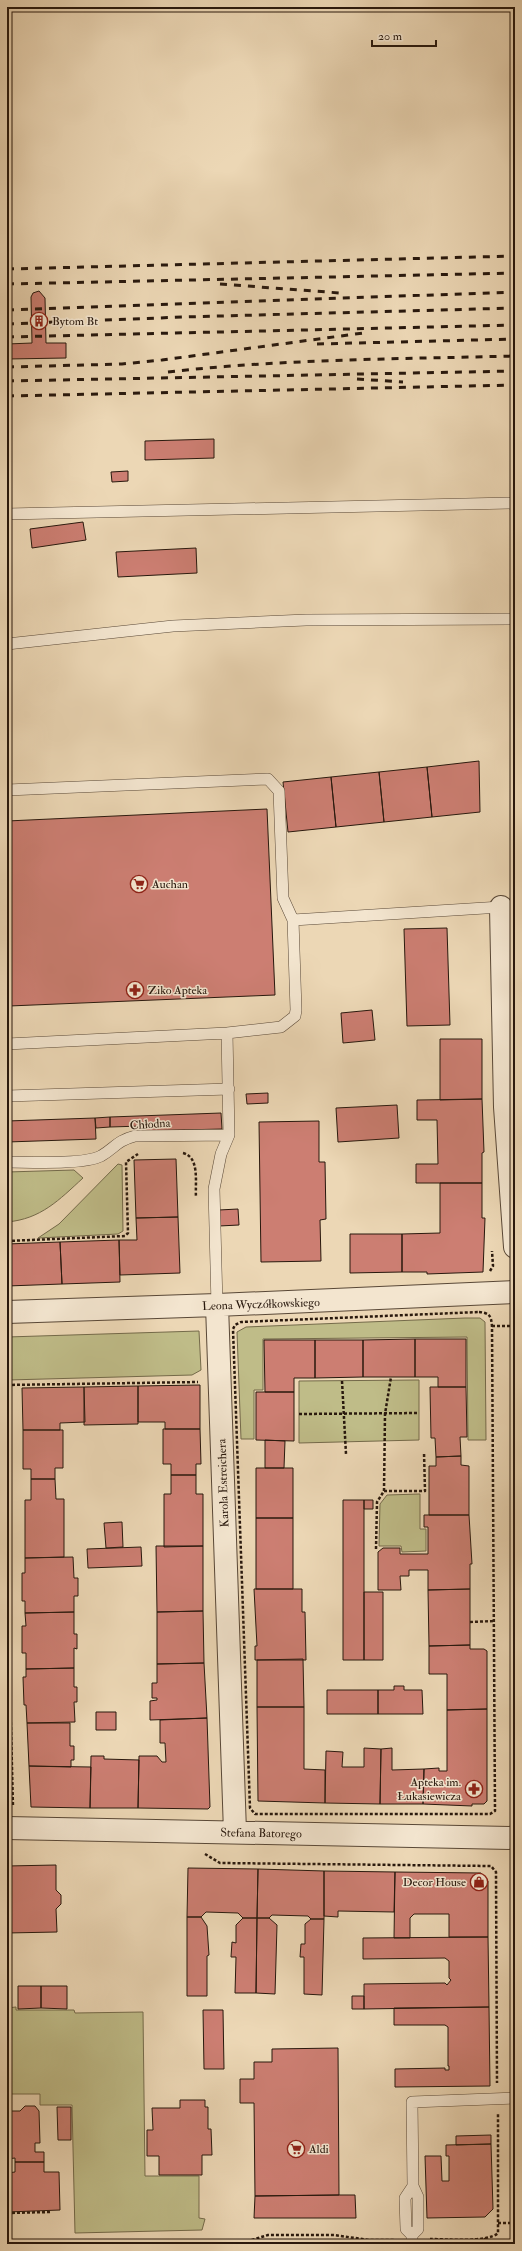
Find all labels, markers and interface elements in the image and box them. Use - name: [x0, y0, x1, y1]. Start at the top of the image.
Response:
- scale bar: [372, 22, 436, 48]
- text: 20 m: [378, 29, 403, 44]
- building icon: Bytom Bt: [29, 311, 49, 331]
- place label: Bytom Bt: [52, 314, 98, 329]
- supermarket icon: Auchan: [129, 874, 149, 894]
- place label: Auchan: [151, 877, 188, 892]
- pharmacy icon: Ziko Apteka: [125, 980, 145, 1000]
- place label: Ziko Apteka: [148, 983, 208, 998]
- street label: Chłodna: [129, 1116, 172, 1133]
- street label: Leona Wyczółkowskiego: [202, 1295, 320, 1314]
- street label: Karola Estreichera: [214, 1437, 233, 1528]
- place label: Apteka im. Łukasiewicza: [397, 1775, 462, 1804]
- pharmacy icon: Apteka im. Łukasiewicza: [464, 1779, 484, 1799]
- street label: Stefana Batorego: [220, 1825, 302, 1842]
- shop icon: Decor House: [469, 1872, 489, 1892]
- place label: Decor House: [403, 1875, 466, 1890]
- supermarket icon: Aldi: [286, 2139, 306, 2159]
- place label: Aldi: [308, 2142, 329, 2157]

